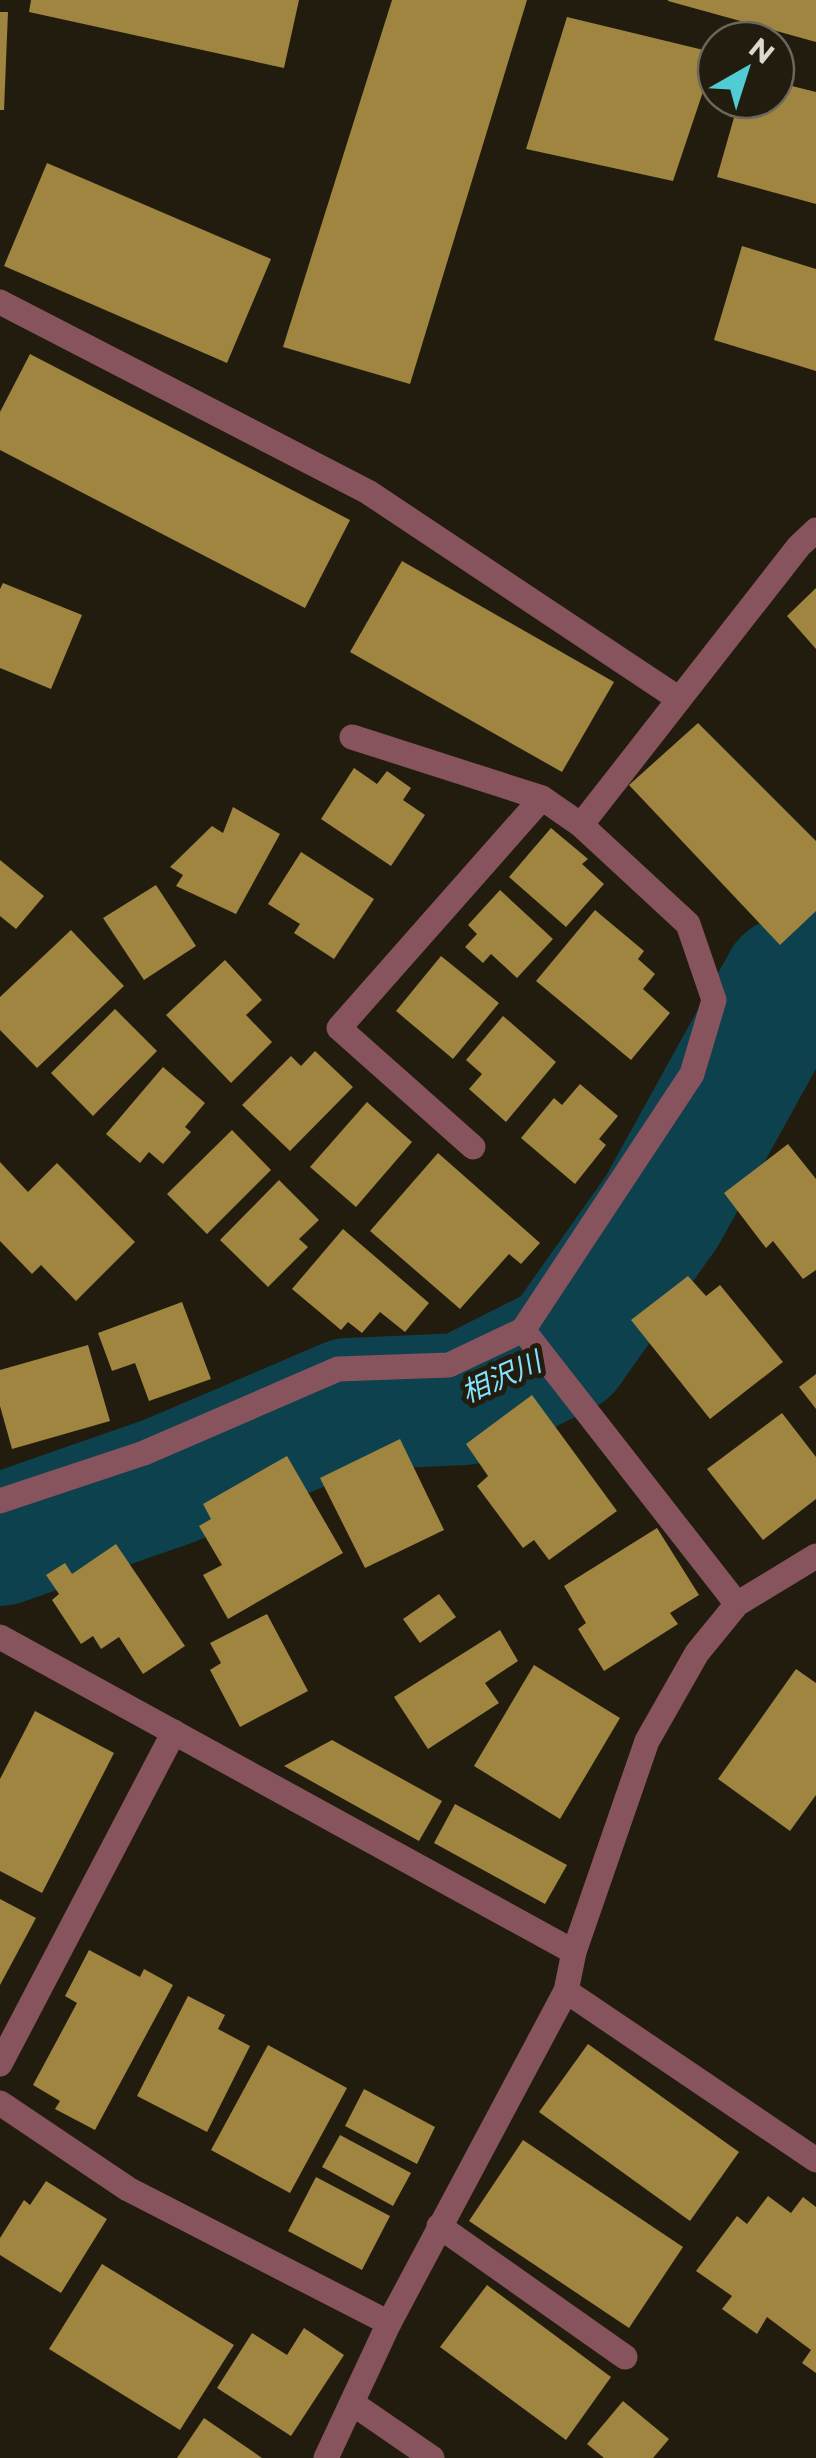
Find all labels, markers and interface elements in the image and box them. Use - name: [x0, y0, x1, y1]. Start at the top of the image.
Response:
- north arrow: [696, 20, 796, 120]
- text: N: [742, 30, 781, 71]
- water label: 相沢川: [456, 1343, 549, 1410]

